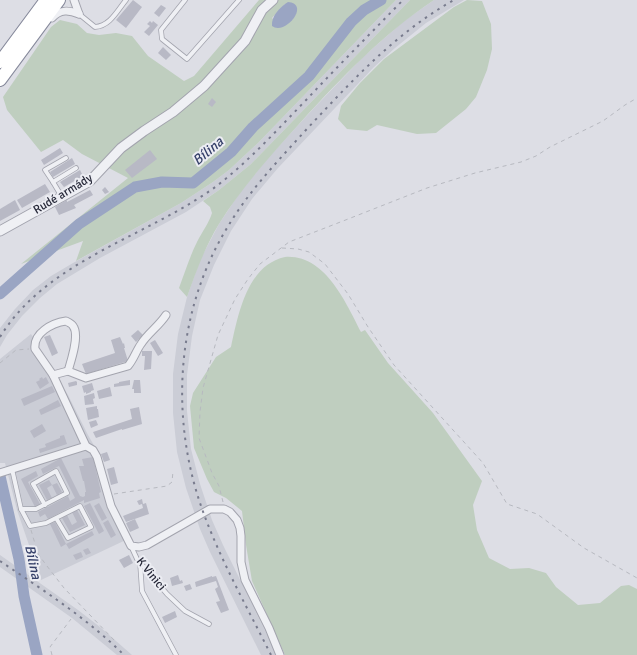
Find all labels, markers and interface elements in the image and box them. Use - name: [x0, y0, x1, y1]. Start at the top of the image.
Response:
- water label: Bílina: [189, 133, 227, 169]
- street label: Rudé armády: [31, 170, 96, 218]
- water label: Bílina: [21, 543, 45, 582]
- street label: K Vinici: [133, 554, 169, 594]

